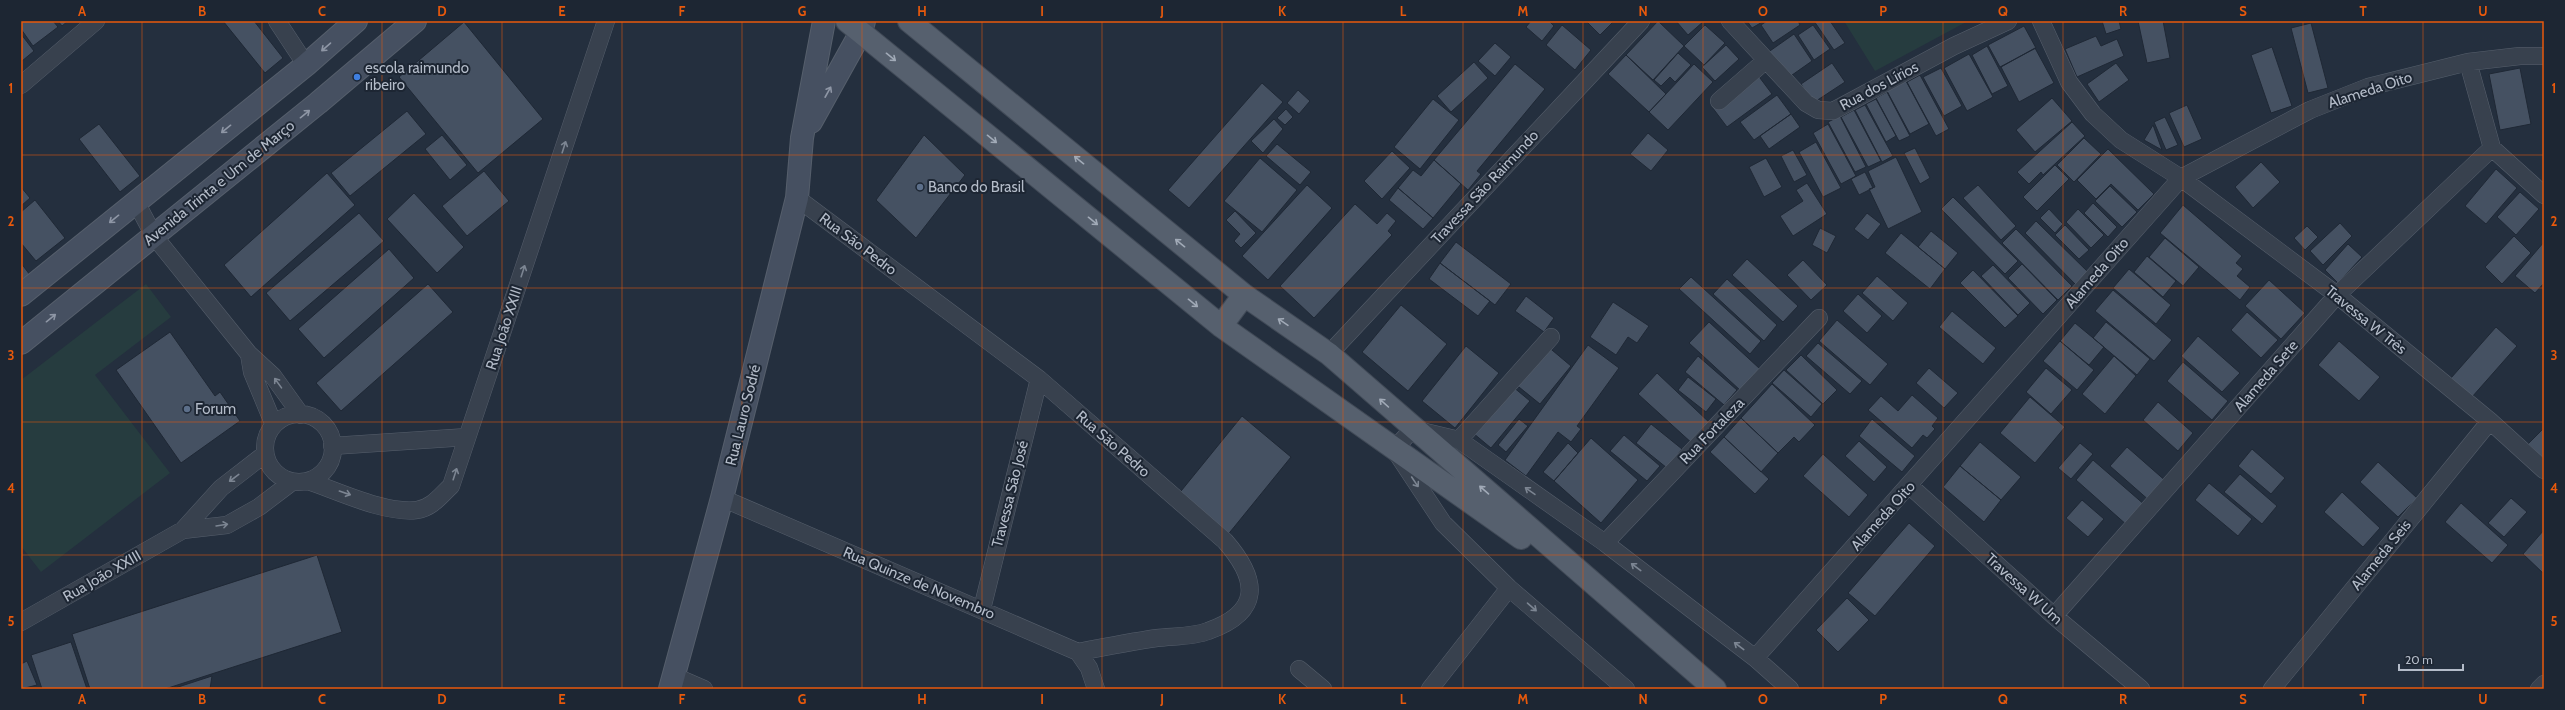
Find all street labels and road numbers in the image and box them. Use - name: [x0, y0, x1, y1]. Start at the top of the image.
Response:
- street label: Rua dos Lírios: [1837, 58, 1921, 114]
- street label: Alameda Oito: [2326, 68, 2414, 112]
- street label: Avenida Trinta e Um de Março: [140, 117, 298, 249]
- street label: Travessa São Raimundo: [1428, 126, 1542, 248]
- street label: Rua São Pedro: [816, 209, 900, 279]
- street label: Alameda Oito: [2062, 234, 2132, 312]
- street label: Travessa W Três: [2322, 282, 2410, 358]
- street label: Rua João XXIII: [482, 284, 526, 372]
- street label: Alameda Sete: [2230, 336, 2302, 415]
- street label: Rua Lauro Sodré: [722, 362, 764, 467]
- street label: Rua Fortaleza: [1676, 394, 1749, 468]
- street label: Rua São Pedro: [1072, 407, 1154, 481]
- street label: Travessa São José: [988, 438, 1032, 549]
- street label: Alameda Oito: [1847, 477, 1919, 555]
- street label: Alameda Seis: [2347, 516, 2415, 594]
- street label: Rua Quinze de Novembro: [840, 543, 998, 623]
- street label: Rua João XXIII: [60, 546, 144, 606]
- street label: Travessa W Um: [1982, 550, 2066, 628]

